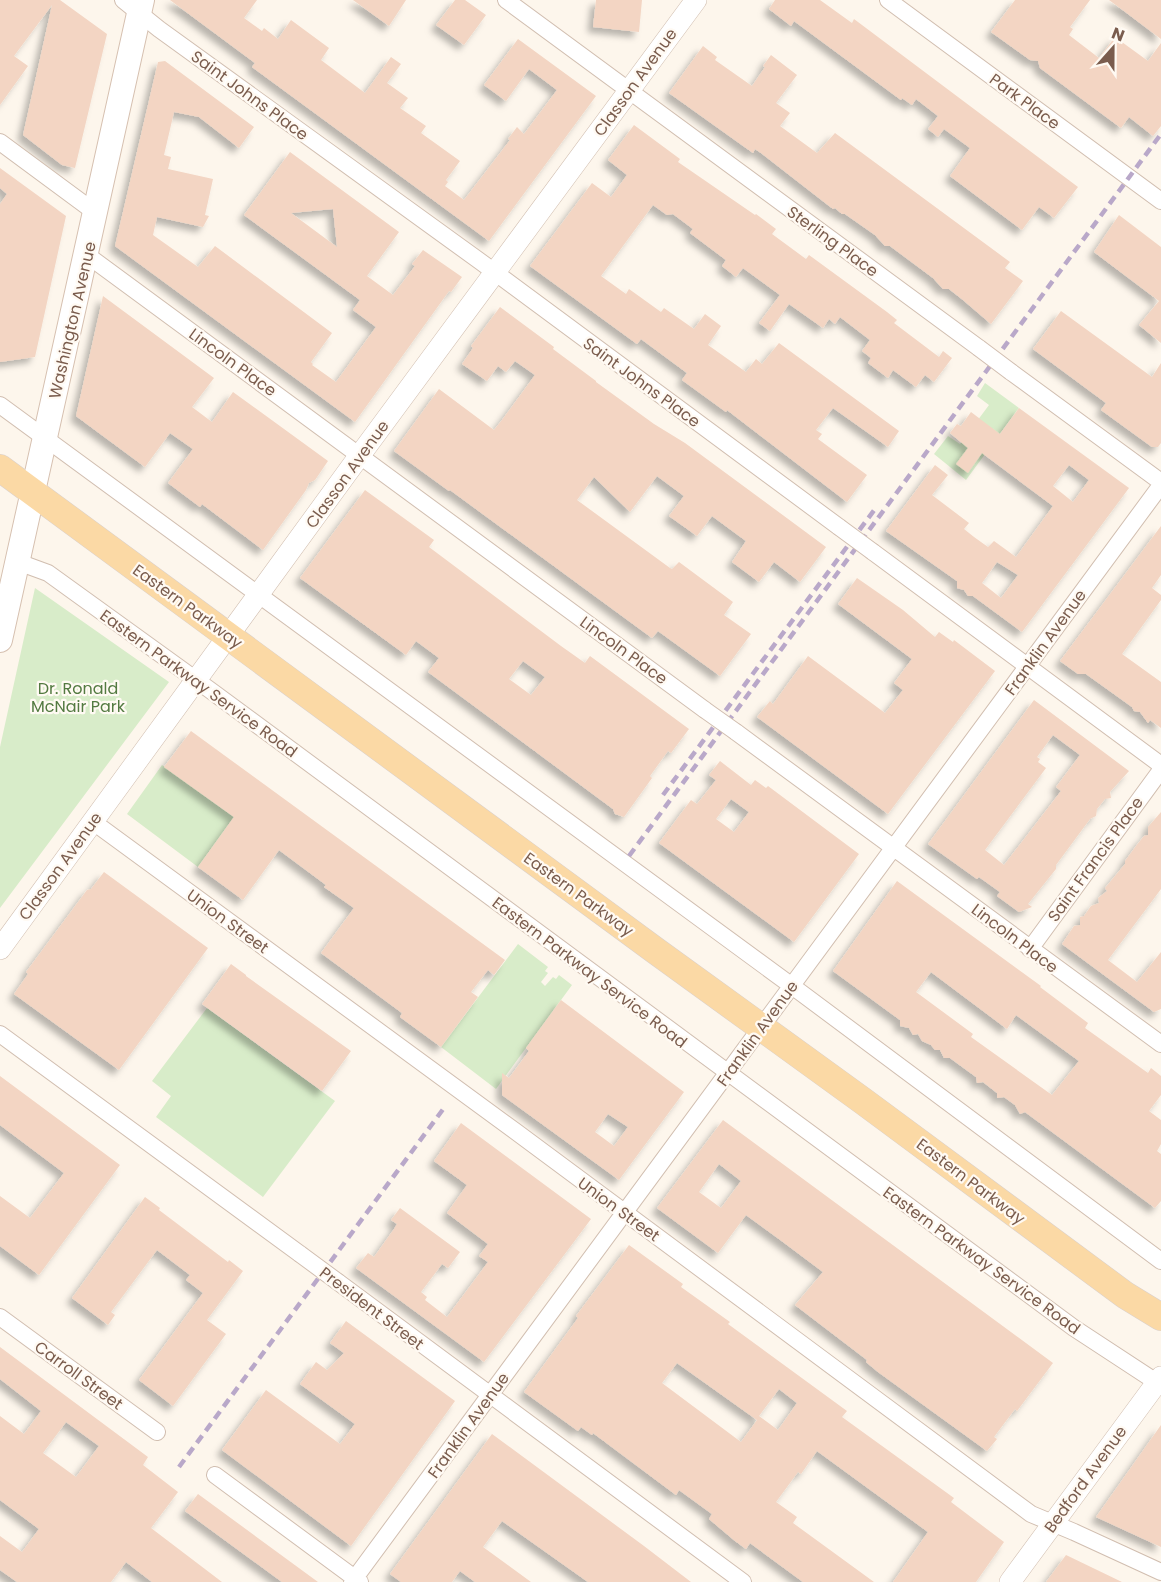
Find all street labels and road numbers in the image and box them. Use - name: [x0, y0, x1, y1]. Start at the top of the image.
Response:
- street label: Classon Avenue: [588, 23, 683, 141]
- street label: Saint Johns Place: [186, 45, 313, 146]
- street label: Park Place: [985, 68, 1065, 135]
- street label: Sterling Place: [782, 200, 883, 282]
- street label: Washington Avenue: [43, 239, 102, 401]
- street label: Lincoln Place: [184, 323, 281, 402]
- street label: Saint Johns Place: [578, 332, 705, 433]
- street label: Classon Avenue: [300, 415, 395, 533]
- street label: Eastern Parkway: [128, 559, 247, 654]
- street label: Franklin Avenue: [999, 585, 1092, 700]
- street label: Eastern Parkway Service Road: [95, 604, 302, 763]
- street label: Lincoln Place: [575, 611, 672, 690]
- street label: Saint Francis Place: [1042, 792, 1149, 927]
- street label: Classon Avenue: [13, 807, 108, 925]
- street label: Eastern Parkway: [519, 847, 638, 942]
- street label: Union Street: [182, 884, 274, 959]
- street label: Eastern Parkway Service Road: [487, 891, 692, 1053]
- street label: Lincoln Place: [967, 898, 1063, 979]
- street label: Franklin Avenue: [711, 976, 804, 1091]
- street label: Eastern Parkway: [912, 1133, 1030, 1230]
- street label: Union Street: [573, 1172, 665, 1247]
- street label: Eastern Parkway Service Road: [878, 1181, 1085, 1340]
- street label: President Street: [315, 1261, 429, 1355]
- street label: Carroll Street: [30, 1335, 128, 1415]
- street label: Franklin Avenue: [422, 1368, 515, 1483]
- street label: Bedford Avenue: [1039, 1421, 1132, 1538]

